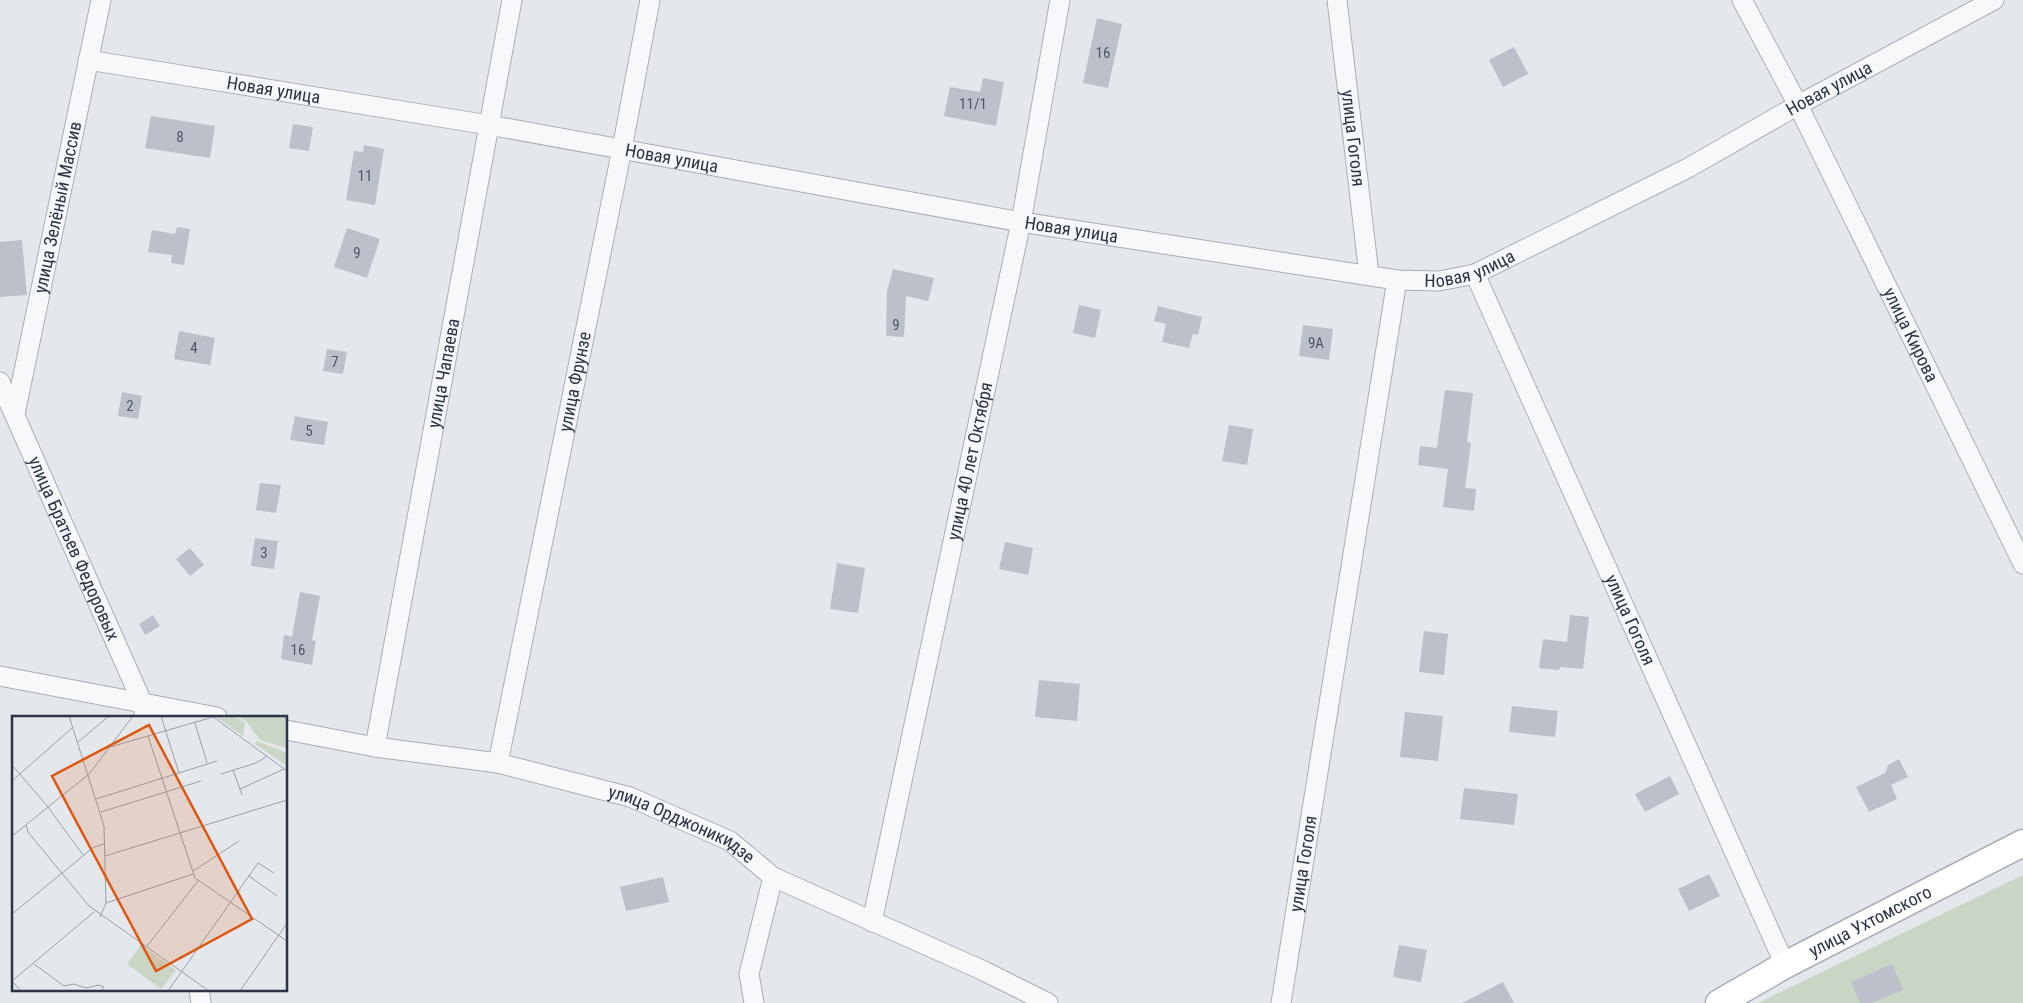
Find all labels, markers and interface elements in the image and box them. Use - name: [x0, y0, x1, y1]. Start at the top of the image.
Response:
- house number: 16: [1096, 44, 1110, 62]
- street label: Новая улица: [1782, 56, 1875, 120]
- street label: Новая улица: [225, 72, 322, 107]
- street label: улица Гоголя: [1338, 89, 1370, 188]
- house number: 11/1: [959, 95, 987, 113]
- street label: улица Зелёный Массив: [29, 120, 85, 295]
- house number: 8: [176, 128, 184, 146]
- street label: Новая улица: [624, 139, 720, 177]
- house number: 11: [358, 167, 372, 185]
- street label: Новая улица: [1023, 212, 1120, 247]
- house number: 9: [353, 244, 361, 262]
- street label: Новая улица: [1424, 245, 1518, 291]
- street label: улица Кирова: [1879, 284, 1943, 385]
- house number: 9: [892, 316, 900, 334]
- street label: улица Чапаева: [423, 317, 463, 430]
- street label: улица Фрунзе: [554, 330, 595, 434]
- house number: 9А: [1308, 334, 1324, 352]
- house number: 4: [190, 339, 198, 357]
- house number: 7: [331, 353, 339, 371]
- street label: улица 40 лет Октября: [943, 380, 997, 542]
- house number: 2: [126, 397, 134, 415]
- house number: 5: [305, 422, 313, 440]
- street label: улица Братьев Федоровых: [24, 453, 124, 644]
- house number: 3: [260, 544, 268, 562]
- street label: улица Гоголя: [1601, 571, 1660, 668]
- house number: 16: [291, 641, 305, 659]
- inset map: [12, 716, 288, 990]
- street label: улица Орджоникидзе: [606, 781, 759, 867]
- street label: улица Гоголя: [1285, 814, 1321, 913]
- street label: улица Ухтомского: [1805, 881, 1935, 961]

